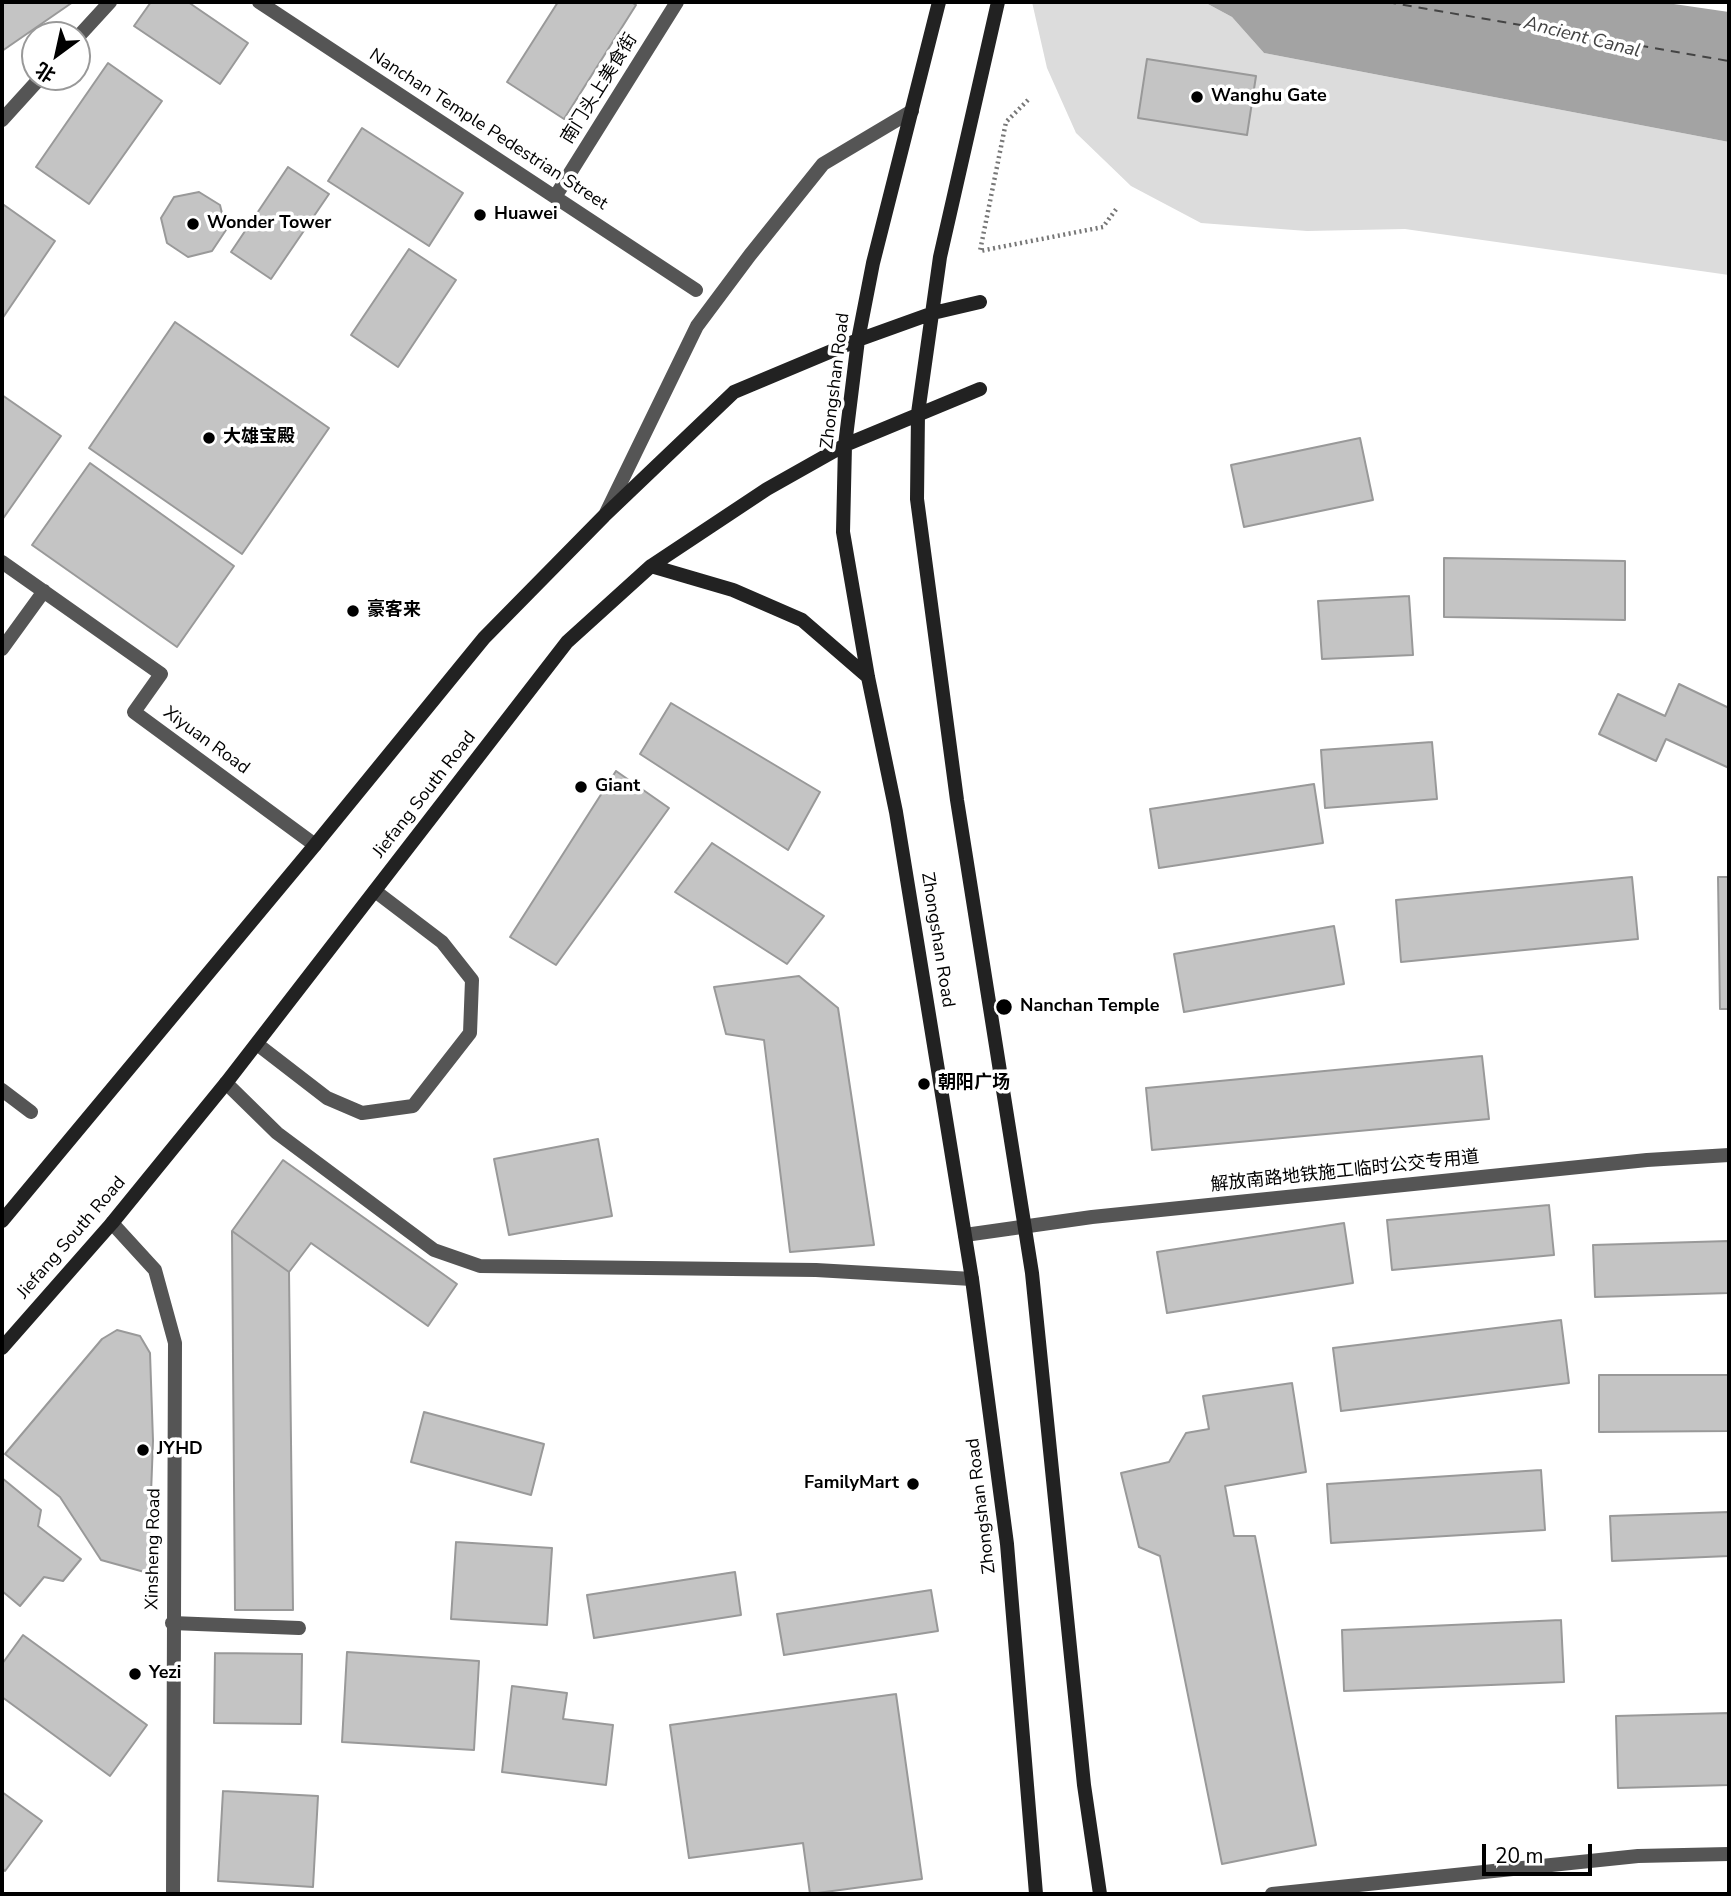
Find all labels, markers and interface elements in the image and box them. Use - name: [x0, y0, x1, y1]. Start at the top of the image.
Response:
- water label: Ancient Canal: [1521, 13, 1643, 63]
- north arrow: [21, 21, 91, 91]
- street label: 南门头上美食街: [557, 30, 643, 148]
- street label: Nanchan Temple Pedestrian Street: [365, 45, 611, 215]
- text: 北: [31, 56, 61, 88]
- place label: Wanghu Gate: [1211, 86, 1327, 108]
- marker: Wanghu Gate: [1189, 89, 1205, 105]
- place label: Huawei: [494, 204, 558, 226]
- marker: Huawei: [472, 207, 488, 223]
- place label: Wonder Tower: [207, 213, 331, 235]
- marker: Wonder Tower: [185, 216, 201, 232]
- street label: Zhongshan Road: [817, 312, 855, 450]
- place label: 大雄宝殿: [223, 427, 295, 449]
- marker: 大雄宝殿: [201, 430, 217, 446]
- place label: 豪客来: [367, 600, 421, 622]
- marker: 豪客来: [345, 603, 361, 619]
- street label: Xiyuan Road: [159, 702, 253, 780]
- street label: Jiefang South Road: [369, 727, 481, 863]
- place label: Giant: [595, 776, 640, 798]
- marker: Giant: [573, 779, 589, 795]
- street label: Zhongshan Road: [916, 871, 958, 1009]
- place label: Nanchan Temple: [1020, 996, 1160, 1018]
- marker: Nanchan Temple: [994, 997, 1014, 1017]
- place label: 朝阳广场: [938, 1073, 1010, 1095]
- marker: 朝阳广场: [916, 1076, 932, 1092]
- street label: 解放南路地铁施工临时公交专用道: [1210, 1147, 1480, 1197]
- street label: Jiefang South Road: [13, 1173, 131, 1303]
- street label: Zhongshan Road: [963, 1437, 1001, 1575]
- place label: JYHD: [157, 1439, 203, 1461]
- marker: JYHD: [135, 1442, 151, 1458]
- place label: FamilyMart: [804, 1473, 899, 1495]
- marker: FamilyMart: [905, 1476, 921, 1492]
- street label: Xinsheng Road: [142, 1488, 166, 1610]
- place label: Yezi: [149, 1663, 181, 1685]
- marker: Yezi: [127, 1666, 143, 1682]
- scale bar: [1486, 1829, 1596, 1873]
- text: 20 m: [1495, 1842, 1544, 1870]

